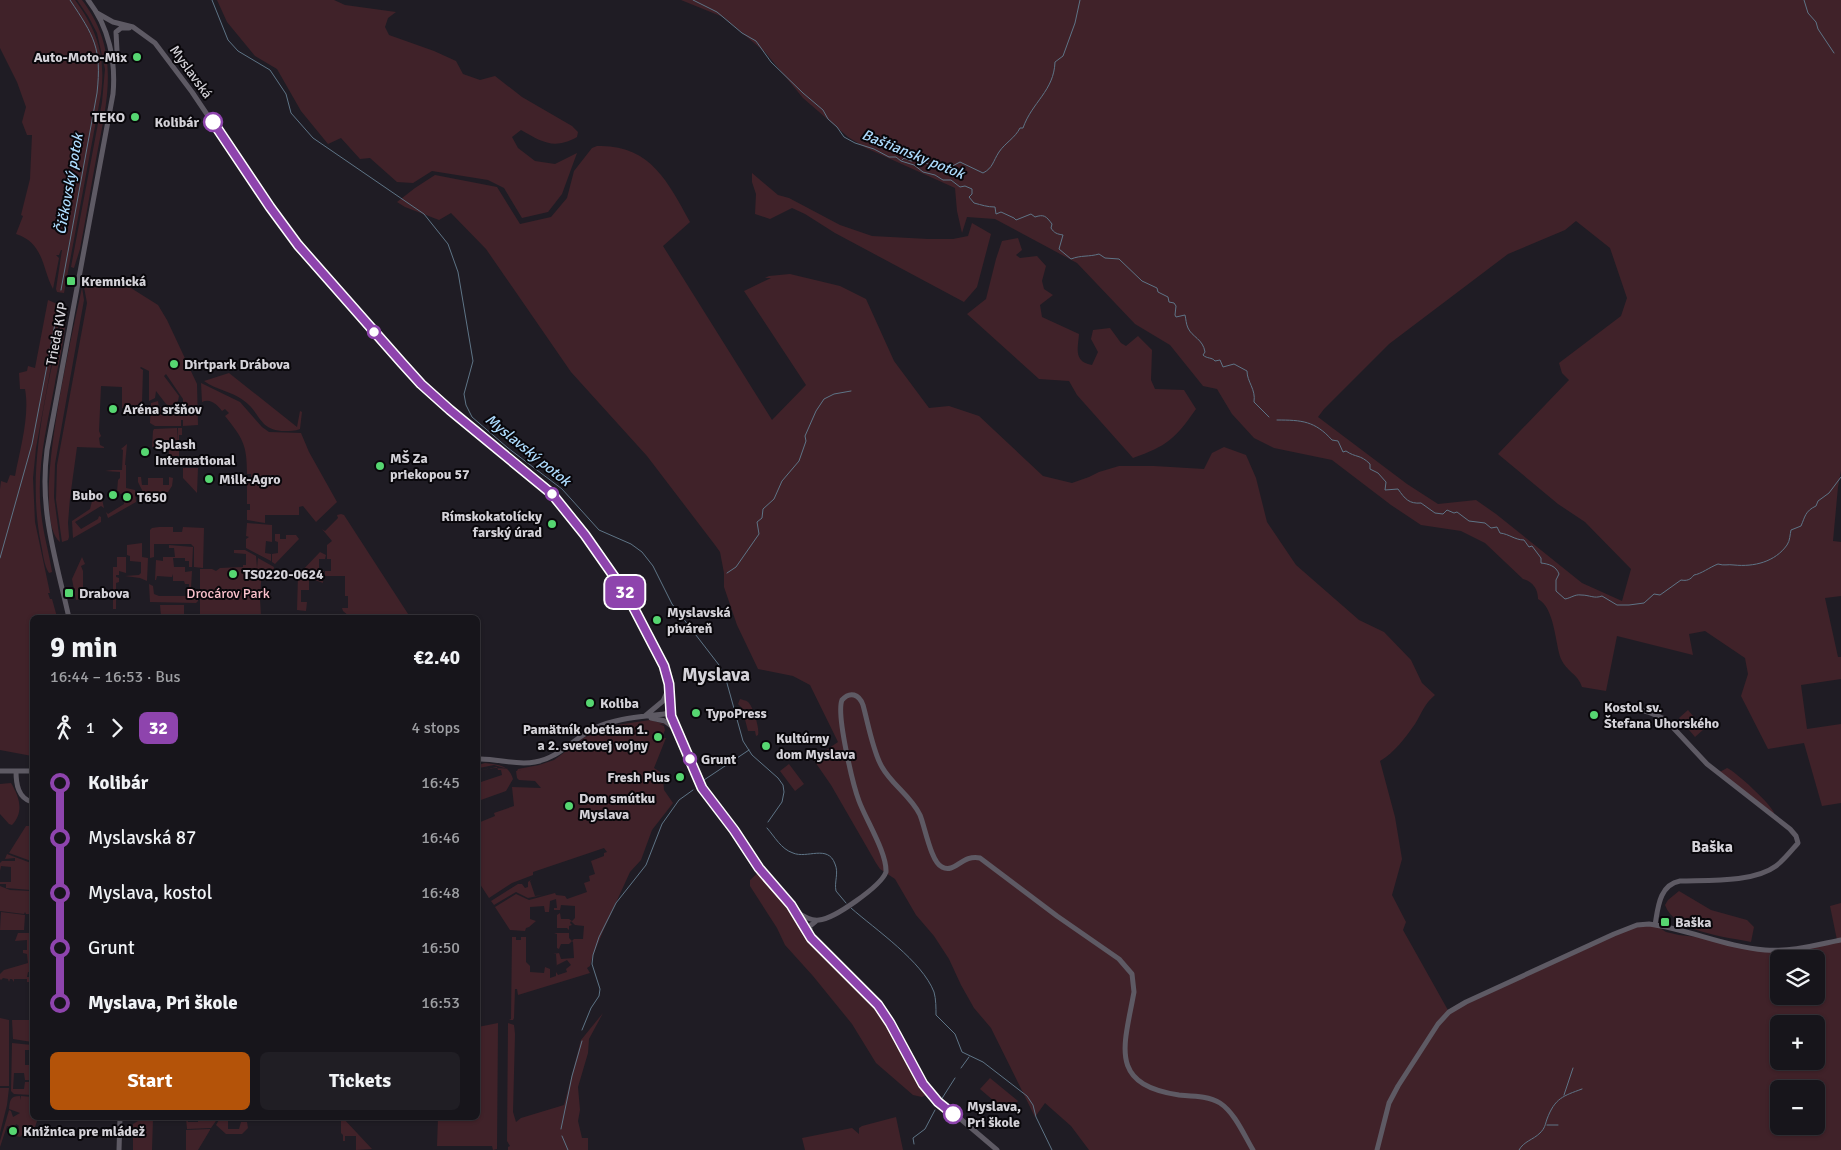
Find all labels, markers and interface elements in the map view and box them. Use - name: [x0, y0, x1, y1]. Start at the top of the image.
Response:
- street label: Myslavská: [166, 42, 216, 102]
- place label: Auto-Moto-Mix: [34, 49, 127, 66]
- marker: Auto-Moto-Mix: [131, 51, 143, 63]
- place label: TEKO: [92, 109, 125, 126]
- marker: TEKO: [129, 111, 141, 123]
- marker: Kolibár: [203, 112, 223, 132]
- place label: Kolibár: [155, 114, 199, 131]
- water label: Baštiansky potok: [859, 125, 968, 183]
- water label: Čičkovský potok: [51, 131, 87, 236]
- place label: Kremnická: [81, 273, 146, 290]
- marker: Kremnická: [65, 275, 77, 287]
- street label: Trieda KVP: [43, 301, 71, 367]
- unlabelled marker: [367, 325, 381, 339]
- place label: Dirtpark Drábova: [184, 356, 290, 373]
- marker: Dirtpark Drábova: [168, 358, 180, 370]
- place label: Aréna sršňov: [123, 401, 202, 418]
- marker: Aréna sršňov: [107, 403, 119, 415]
- water label: Myslavský potok: [482, 410, 576, 491]
- place label: Splash International: [155, 436, 236, 469]
- marker: Splash International: [139, 446, 151, 458]
- place label: MŠ Za priekopou 57: [390, 450, 470, 483]
- marker: MŠ Za priekopou 57: [374, 460, 386, 472]
- place label: Milk-Agro: [219, 471, 281, 488]
- marker: Milk-Agro: [203, 473, 215, 485]
- place label: Bubo: [72, 487, 103, 504]
- unlabelled marker: [545, 487, 559, 501]
- marker: Bubo: [107, 489, 119, 501]
- place label: T650: [137, 489, 167, 506]
- marker: T650: [121, 491, 133, 503]
- place label: Rímskokatolícky farský úrad: [441, 508, 542, 541]
- marker: Rímskokatolícky farský úrad: [546, 518, 558, 530]
- place label: TS0220-0624: [243, 566, 324, 583]
- marker: TS0220-0624: [227, 568, 239, 580]
- line badge: 32: [602, 576, 648, 608]
- text: 32: [615, 581, 635, 603]
- place label: Drabova: [79, 585, 130, 602]
- park label: Drocárov Park: [186, 585, 270, 602]
- marker: Drabova: [63, 587, 75, 599]
- place label: Myslavská piváreň: [667, 604, 731, 637]
- marker: Myslavská piváreň: [651, 614, 663, 626]
- text: 9 min: [50, 631, 118, 665]
- text: €2.40: [414, 646, 460, 670]
- district label: Myslava: [682, 663, 750, 687]
- text: 16:44 – 16:53 · Bus: [50, 667, 181, 687]
- place label: Koliba: [600, 695, 639, 712]
- marker: Koliba: [584, 697, 596, 709]
- place label: Kostol sv. Štefana Uhorského: [1604, 699, 1719, 732]
- place label: TypoPress: [706, 705, 767, 722]
- marker: TypoPress: [690, 707, 702, 719]
- marker: Kostol sv. Štefana Uhorského: [1588, 709, 1600, 721]
- icon: walk: [50, 714, 78, 742]
- icon: forward: [103, 714, 131, 742]
- text: 32: [149, 717, 168, 739]
- text: 1: [86, 718, 95, 738]
- text: 4 stops: [412, 718, 460, 738]
- place label: Pamätník obetiam 1. a 2. svetovej vojny: [523, 721, 648, 754]
- place label: Kultúrny dom Myslava: [776, 730, 855, 763]
- marker: Pamätník obetiam 1. a 2. svetovej vojny: [652, 731, 664, 743]
- marker: Kultúrny dom Myslava: [760, 740, 772, 752]
- place label: Grunt: [701, 751, 737, 768]
- marker: Grunt: [683, 752, 697, 766]
- place label: Fresh Plus: [607, 769, 670, 786]
- text: Kolibár: [88, 771, 148, 795]
- marker: Fresh Plus: [674, 771, 686, 783]
- text: 16:45: [421, 773, 460, 793]
- place label: Dom smútku Myslava: [579, 790, 656, 823]
- marker: Dom smútku Myslava: [563, 800, 575, 812]
- text: Myslavská 87: [88, 826, 196, 850]
- text: 16:46: [421, 828, 460, 848]
- district label: Baška: [1691, 837, 1733, 857]
- text: Myslava, kostol: [88, 881, 212, 905]
- text: 16:48: [421, 883, 460, 903]
- place label: Baška: [1675, 914, 1712, 931]
- marker: Baška: [1659, 916, 1671, 928]
- text: Grunt: [88, 936, 135, 960]
- text: 16:50: [421, 938, 460, 958]
- map controls: [1770, 950, 1825, 1135]
- button: layers: [1770, 950, 1825, 1005]
- text: Myslava, Pri škole: [88, 991, 238, 1015]
- text: 16:53: [421, 993, 460, 1013]
- button: +: [1770, 1015, 1825, 1070]
- button: Start: [50, 1052, 250, 1110]
- button: Tickets: [260, 1052, 460, 1110]
- button: −: [1770, 1080, 1825, 1135]
- place label: Myslava, Pri škole: [967, 1098, 1021, 1131]
- marker: Myslava, Pri škole: [943, 1104, 963, 1124]
- place label: Knižnica pre mládež: [23, 1123, 145, 1140]
- marker: Knižnica pre mládež: [7, 1125, 19, 1137]

